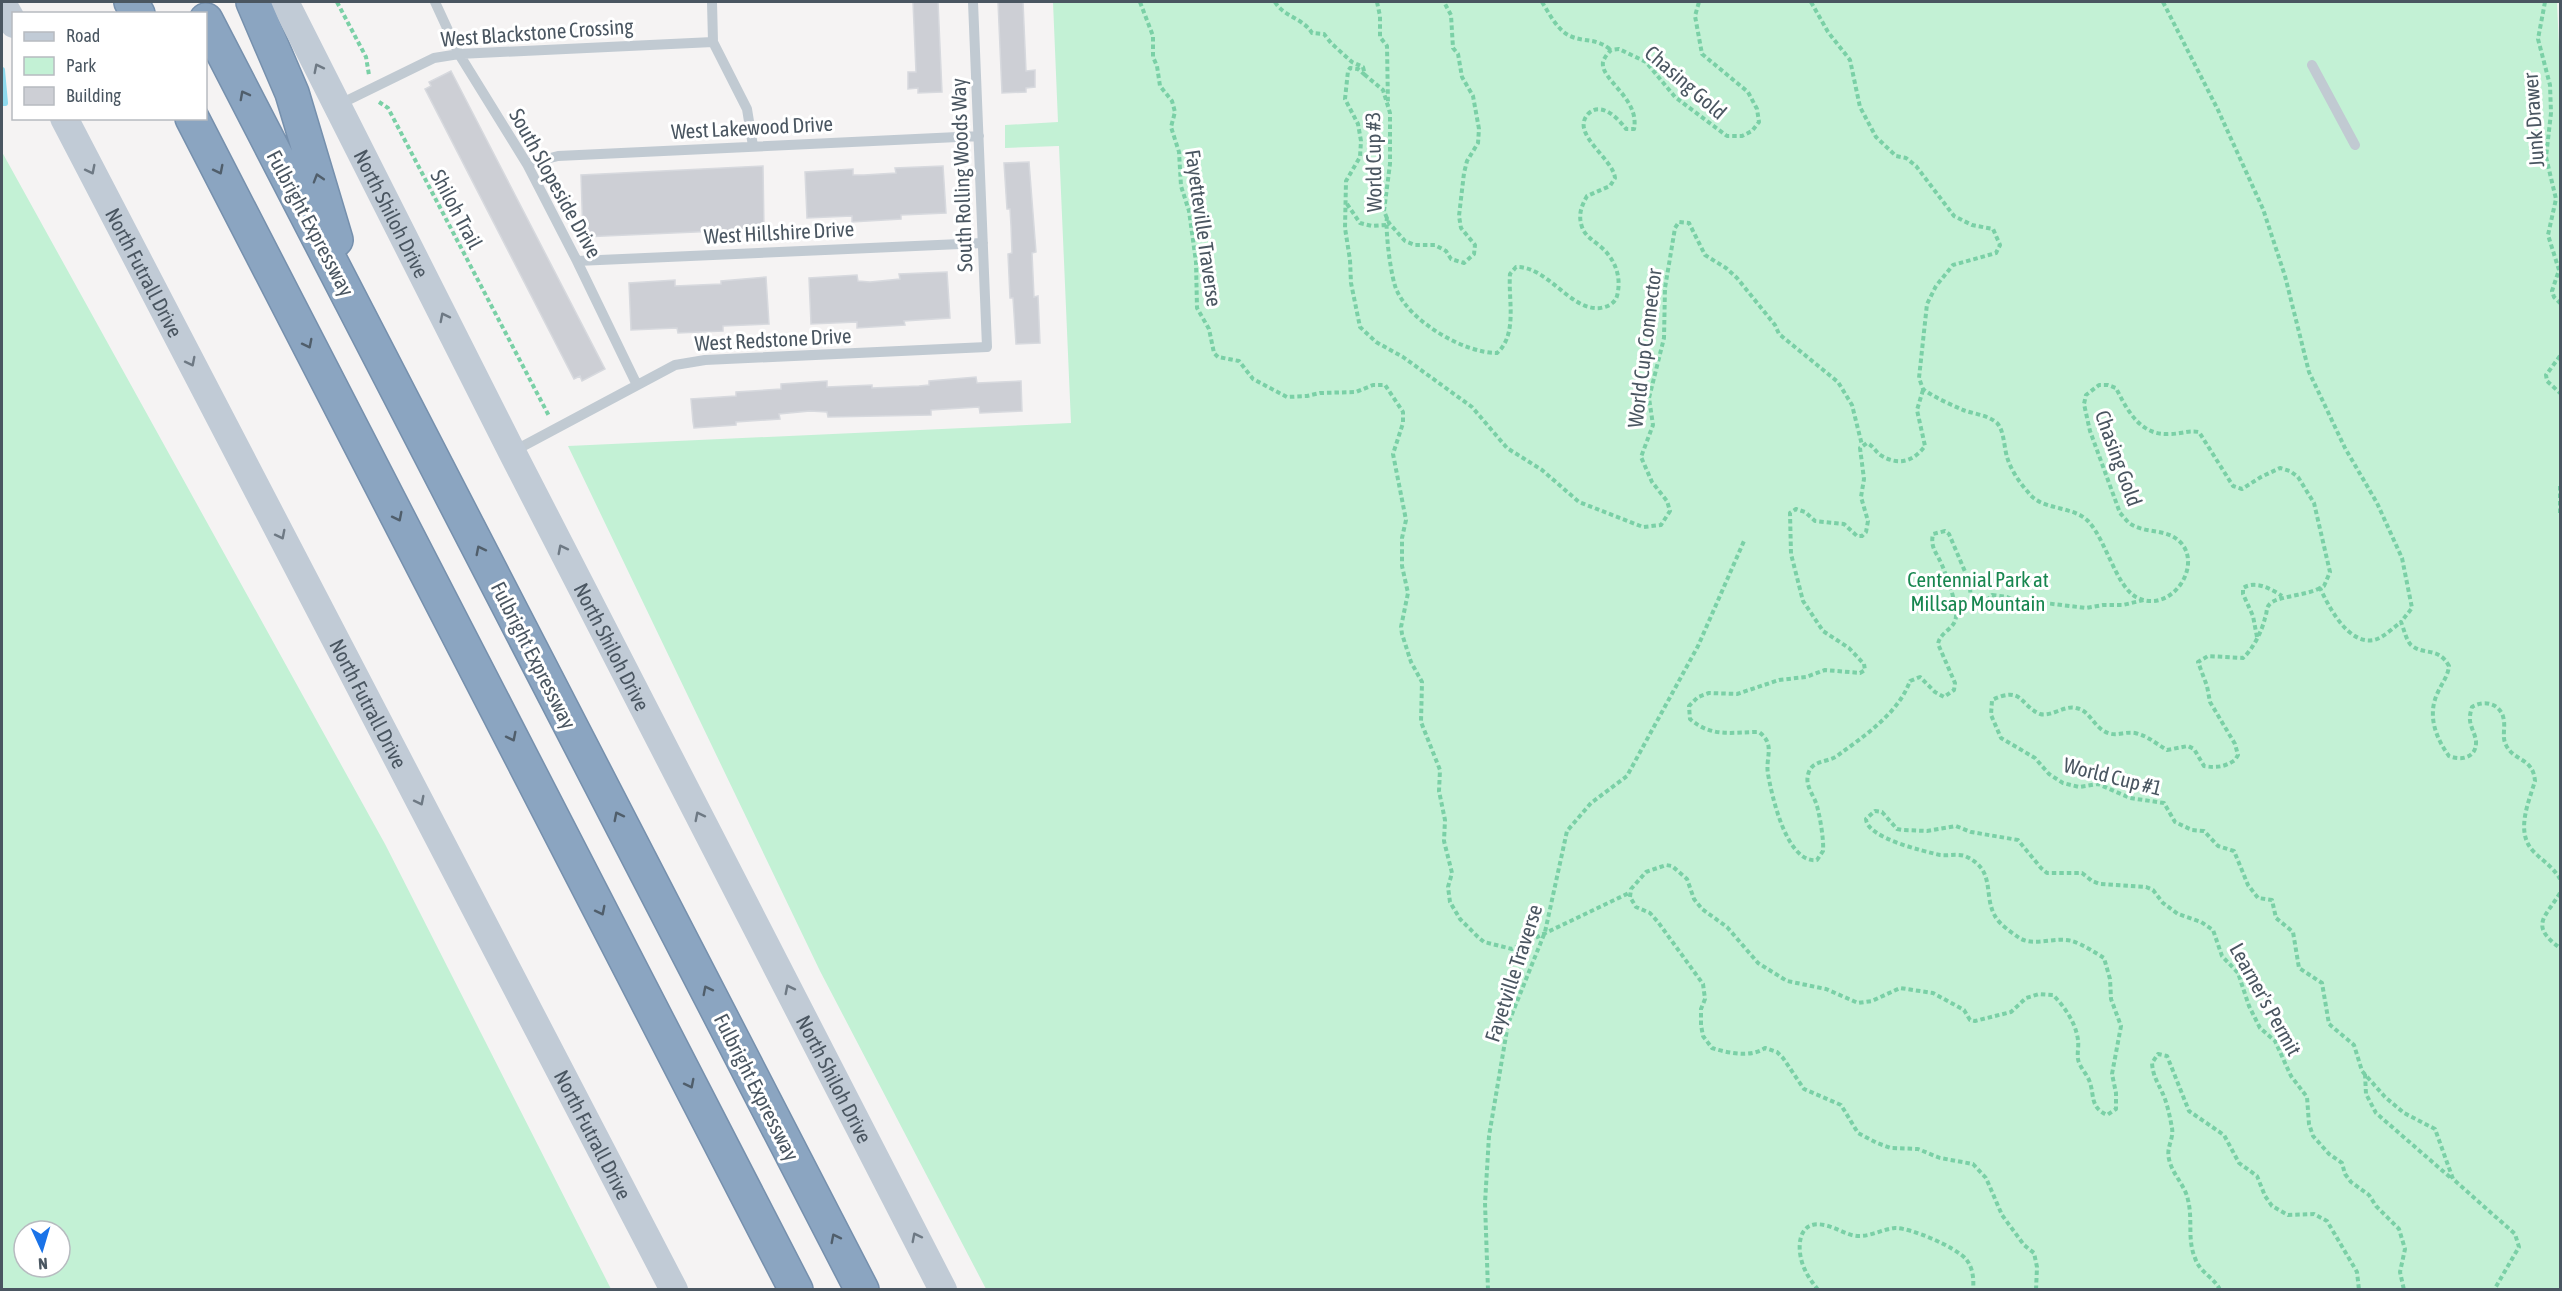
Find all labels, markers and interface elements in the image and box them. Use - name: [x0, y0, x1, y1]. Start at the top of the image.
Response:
- legend: [12, 12, 207, 120]
- street label: West Blackstone Crossing: [440, 13, 634, 51]
- text: Road: [66, 25, 100, 46]
- street label: Chasing Gold: [1640, 40, 1732, 124]
- text: Park: [66, 55, 96, 76]
- one-way arrow: [314, 63, 326, 74]
- street label: Junk Drawer: [2518, 71, 2548, 168]
- street label: South Rolling Woods Way: [946, 77, 976, 272]
- text: Building: [66, 85, 121, 106]
- one-way arrow: [240, 91, 251, 101]
- street label: South Slopeside Drive: [505, 104, 607, 262]
- street label: West Lakewood Drive: [670, 111, 834, 143]
- street label: World Cup #3: [1360, 112, 1386, 212]
- street label: Fulbright Expressway: [262, 146, 360, 300]
- street label: North Shiloh Drive: [349, 146, 434, 282]
- street label: Fayetteville Traverse: [1181, 148, 1227, 308]
- one-way arrow: [84, 164, 96, 175]
- one-way arrow: [212, 164, 223, 175]
- street label: Shiloh Trail: [426, 165, 488, 253]
- one-way arrow: [313, 173, 325, 184]
- street label: North Futrall Drive: [101, 204, 188, 341]
- street label: West Hillshire Drive: [703, 216, 855, 248]
- street label: World Cup Connector: [1622, 266, 1666, 429]
- one-way arrow: [440, 313, 451, 324]
- street label: West Redstone Drive: [694, 323, 852, 355]
- one-way arrow: [301, 337, 313, 348]
- one-way arrow: [184, 356, 195, 366]
- street label: Chasing Gold: [2091, 407, 2147, 509]
- one-way arrow: [391, 511, 402, 521]
- one-way arrow: [274, 529, 285, 539]
- one-way arrow: [476, 545, 487, 556]
- one-way arrow: [558, 545, 569, 556]
- park label: Centennial Park at Millsap Mountain: [1907, 567, 2049, 615]
- street label: Fulbright Expressway: [487, 577, 582, 733]
- street label: North Shiloh Drive: [569, 579, 655, 715]
- street label: North Futrall Drive: [325, 635, 412, 772]
- one-way arrow: [505, 731, 516, 742]
- street label: World Cup #1: [2061, 752, 2165, 800]
- one-way arrow: [412, 795, 424, 806]
- one-way arrow: [613, 812, 625, 823]
- one-way arrow: [695, 812, 706, 822]
- street label: Fayetville Traverse: [1479, 901, 1547, 1045]
- one-way arrow: [594, 904, 605, 915]
- street label: Learner's Permit: [2225, 938, 2307, 1060]
- one-way arrow: [703, 985, 714, 996]
- one-way arrow: [784, 985, 796, 996]
- street label: Fulbright Expressway: [710, 1009, 805, 1165]
- street label: North Shiloh Drive: [792, 1011, 877, 1147]
- street label: North Futrall Drive: [550, 1066, 637, 1203]
- one-way arrow: [683, 1078, 694, 1089]
- north arrow: [12, 1219, 72, 1279]
- one-way arrow: [831, 1233, 842, 1244]
- one-way arrow: [912, 1233, 923, 1244]
- text: N: [38, 1255, 48, 1273]

